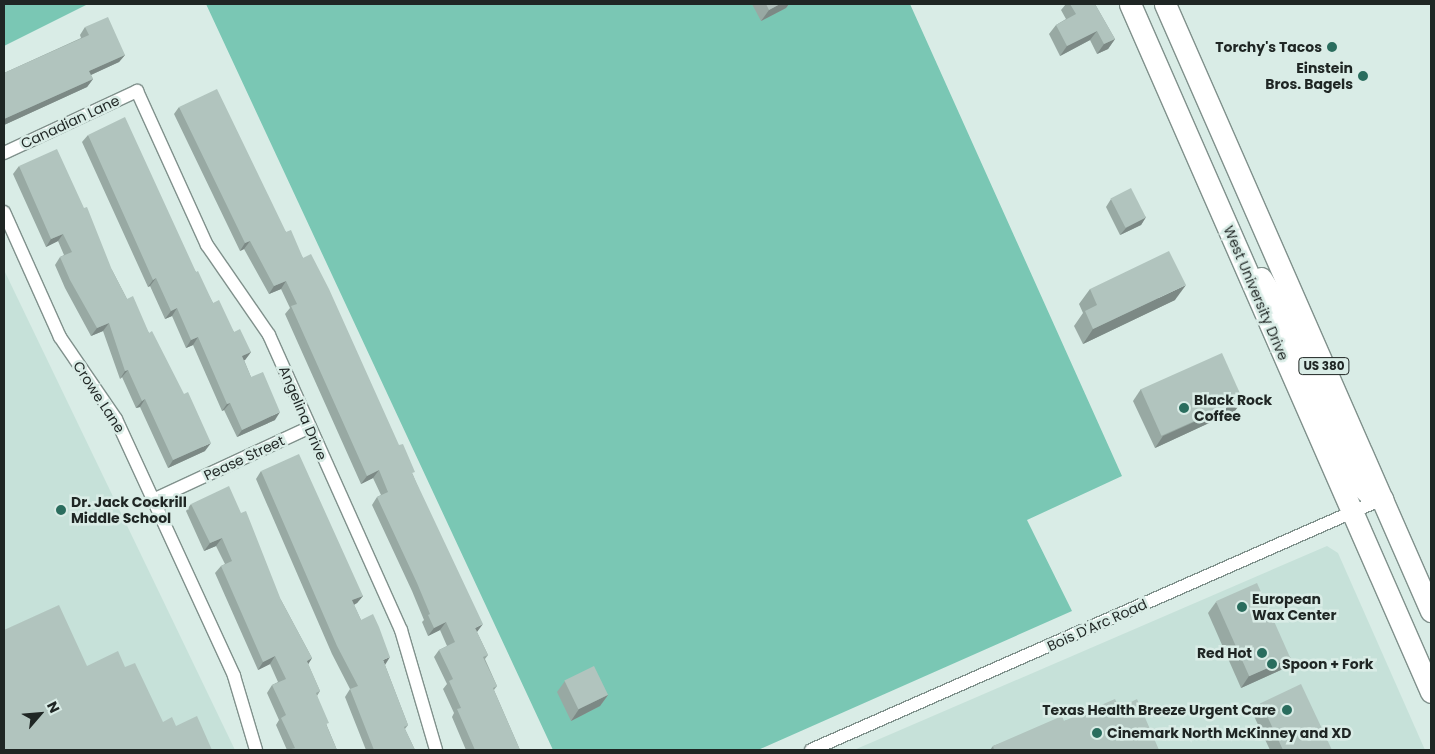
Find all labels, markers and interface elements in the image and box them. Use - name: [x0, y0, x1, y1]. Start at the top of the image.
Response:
- place label: Torchy's Tacos: [1215, 39, 1322, 55]
- marker: Torchy's Tacos: [1326, 41, 1338, 53]
- place label: Einstein Bros. Bagels: [1265, 60, 1353, 92]
- marker: Einstein Bros. Bagels: [1357, 70, 1369, 82]
- street label: Canadian Lane: [18, 92, 122, 152]
- street label: West University Drive: [1220, 223, 1292, 363]
- road number: US 380: [1298, 356, 1350, 376]
- street label: Crowe Lane: [70, 358, 128, 436]
- street label: Angelina Drive: [276, 363, 330, 463]
- place label: Black Rock Coffee: [1194, 392, 1272, 424]
- marker: Black Rock Coffee: [1178, 402, 1190, 414]
- street label: Pease Street: [201, 432, 287, 484]
- place label: Dr. Jack Cockrill Middle School: [71, 494, 187, 526]
- marker: Dr. Jack Cockrill Middle School: [55, 504, 67, 516]
- place label: European Wax Center: [1252, 591, 1336, 624]
- street label: Bois D'Arc Road: [1045, 595, 1149, 655]
- marker: European Wax Center: [1236, 601, 1248, 613]
- place label: Red Hot: [1197, 645, 1252, 661]
- marker: Red Hot: [1256, 647, 1268, 659]
- place label: Spoon + Fork: [1282, 656, 1373, 672]
- marker: Spoon + Fork: [1266, 658, 1278, 670]
- north arrow: [15, 689, 65, 739]
- text: N: [42, 698, 65, 716]
- place label: Texas Health Breeze Urgent Care: [1042, 702, 1276, 718]
- marker: Texas Health Breeze Urgent Care: [1280, 703, 1294, 717]
- place label: Cinemark North McKinney and XD: [1107, 725, 1351, 741]
- marker: Cinemark North McKinney and XD: [1091, 727, 1103, 739]

